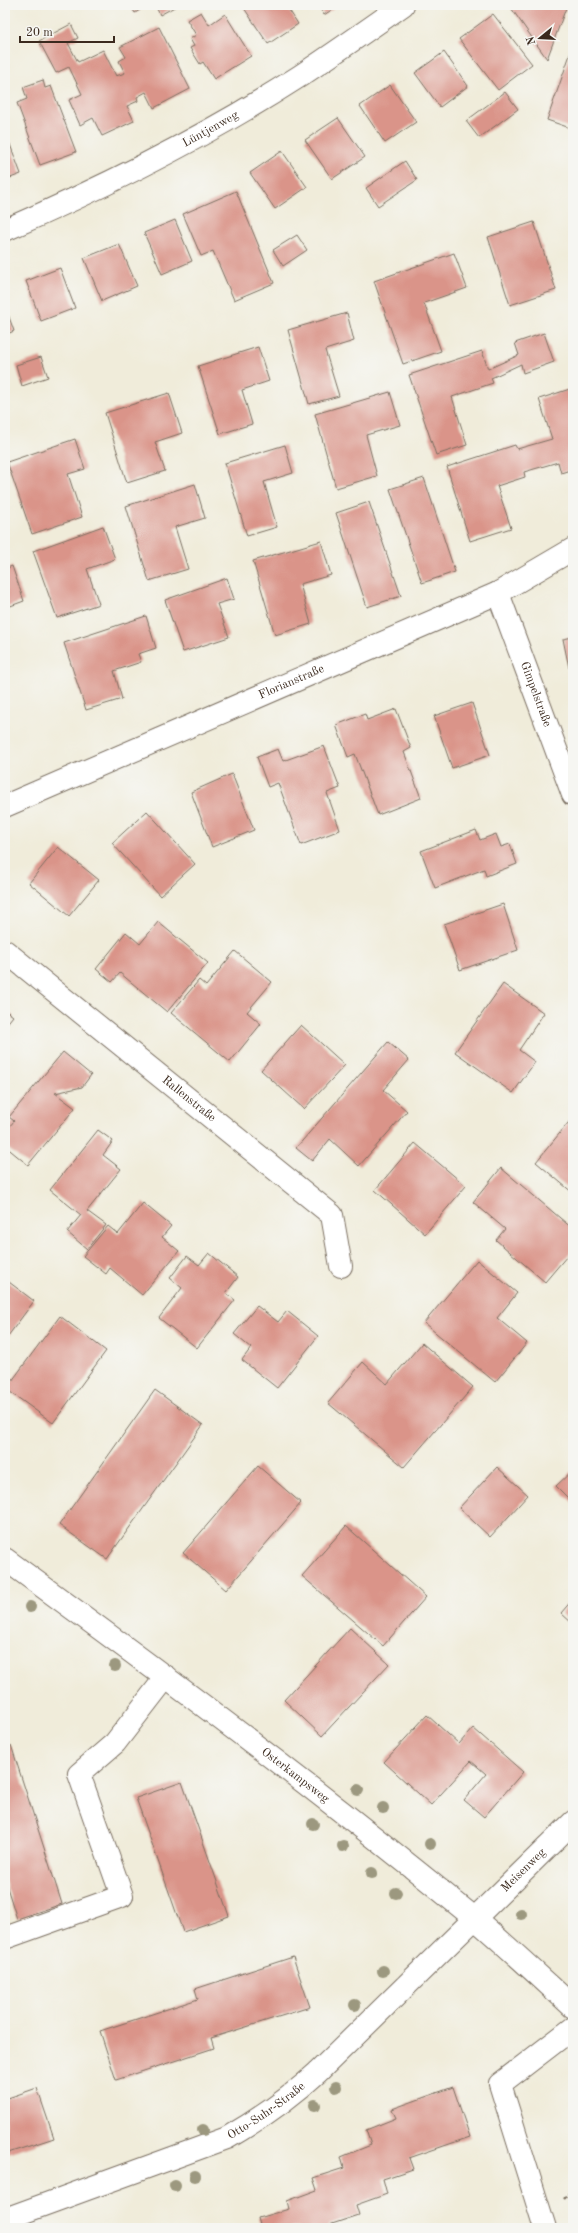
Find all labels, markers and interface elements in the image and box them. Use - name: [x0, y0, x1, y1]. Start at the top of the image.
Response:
- scale bar: [20, 18, 114, 44]
- north arrow: [520, 18, 560, 58]
- text: 20 m: [26, 27, 53, 39]
- text: N: [525, 34, 538, 46]
- street label: Lüntjenweg: [181, 109, 241, 150]
- street label: Gimpelstraße: [518, 660, 553, 729]
- street label: Florianstraße: [257, 663, 326, 702]
- street label: Rallenstraße: [160, 1074, 218, 1125]
- street label: Osterkampsweg: [259, 1746, 332, 1806]
- street label: Meisenweg: [499, 1846, 549, 1895]
- street label: Otto-Suhr-Straße: [226, 2080, 308, 2142]

